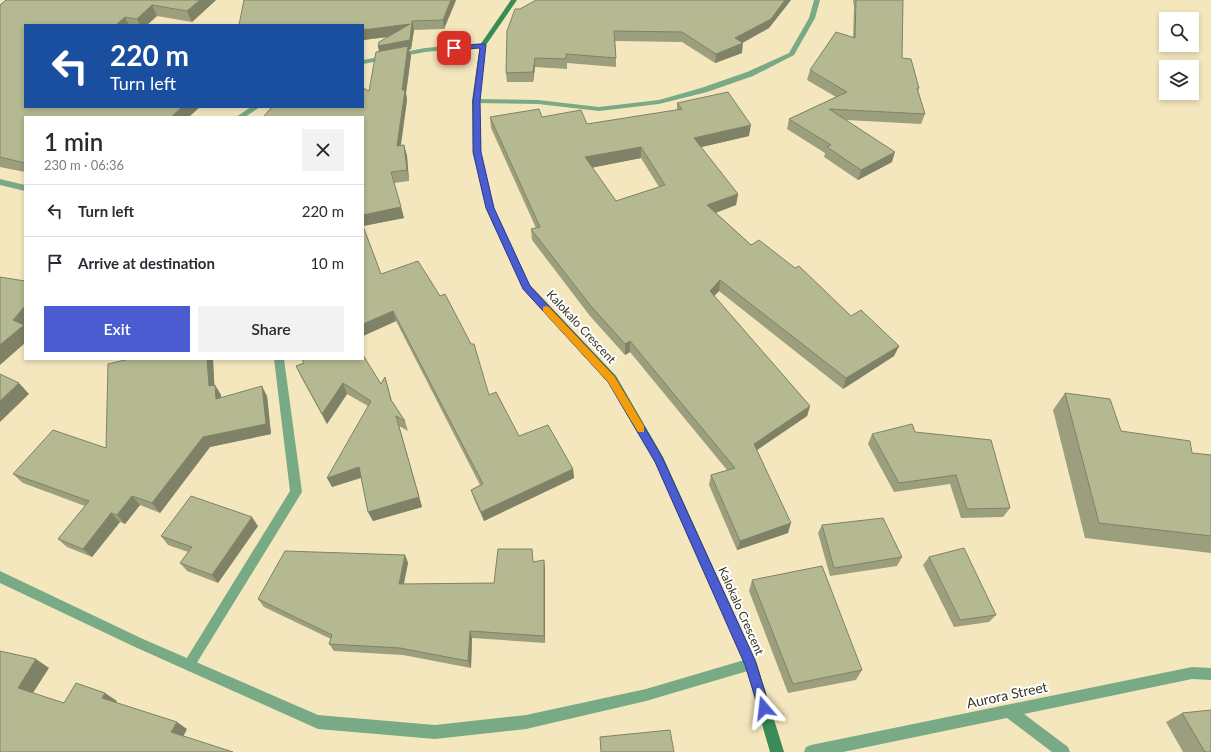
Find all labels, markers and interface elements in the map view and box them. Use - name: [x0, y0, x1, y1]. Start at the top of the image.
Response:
- map controls: [1159, 12, 1199, 100]
- button: search: [1159, 12, 1199, 52]
- pin: [437, 31, 471, 65]
- icon: arrive: [443, 37, 465, 59]
- text: 220 m: [110, 38, 189, 72]
- icon: left: [44, 40, 96, 92]
- button: layers: [1159, 60, 1199, 100]
- text: Turn left: [110, 72, 176, 94]
- text: 1 min: [44, 127, 103, 156]
- button: close: [302, 129, 344, 171]
- text: 230 m · 06:36: [44, 157, 124, 173]
- icon: left: [44, 200, 66, 222]
- text: Turn left: [78, 202, 134, 220]
- text: 220 m: [302, 202, 344, 220]
- icon: arrive: [44, 252, 66, 274]
- text: Arrive at destination: [78, 254, 215, 272]
- text: 10 m: [310, 254, 344, 272]
- street label: Kalokalo Crescent: [544, 287, 620, 367]
- button: Exit: [44, 306, 190, 352]
- button: Share: [198, 306, 344, 352]
- street label: Kalokalo Crescent: [715, 564, 768, 658]
- street label: Aurora Street: [965, 678, 1049, 711]
- position arrow: [743, 687, 785, 729]

